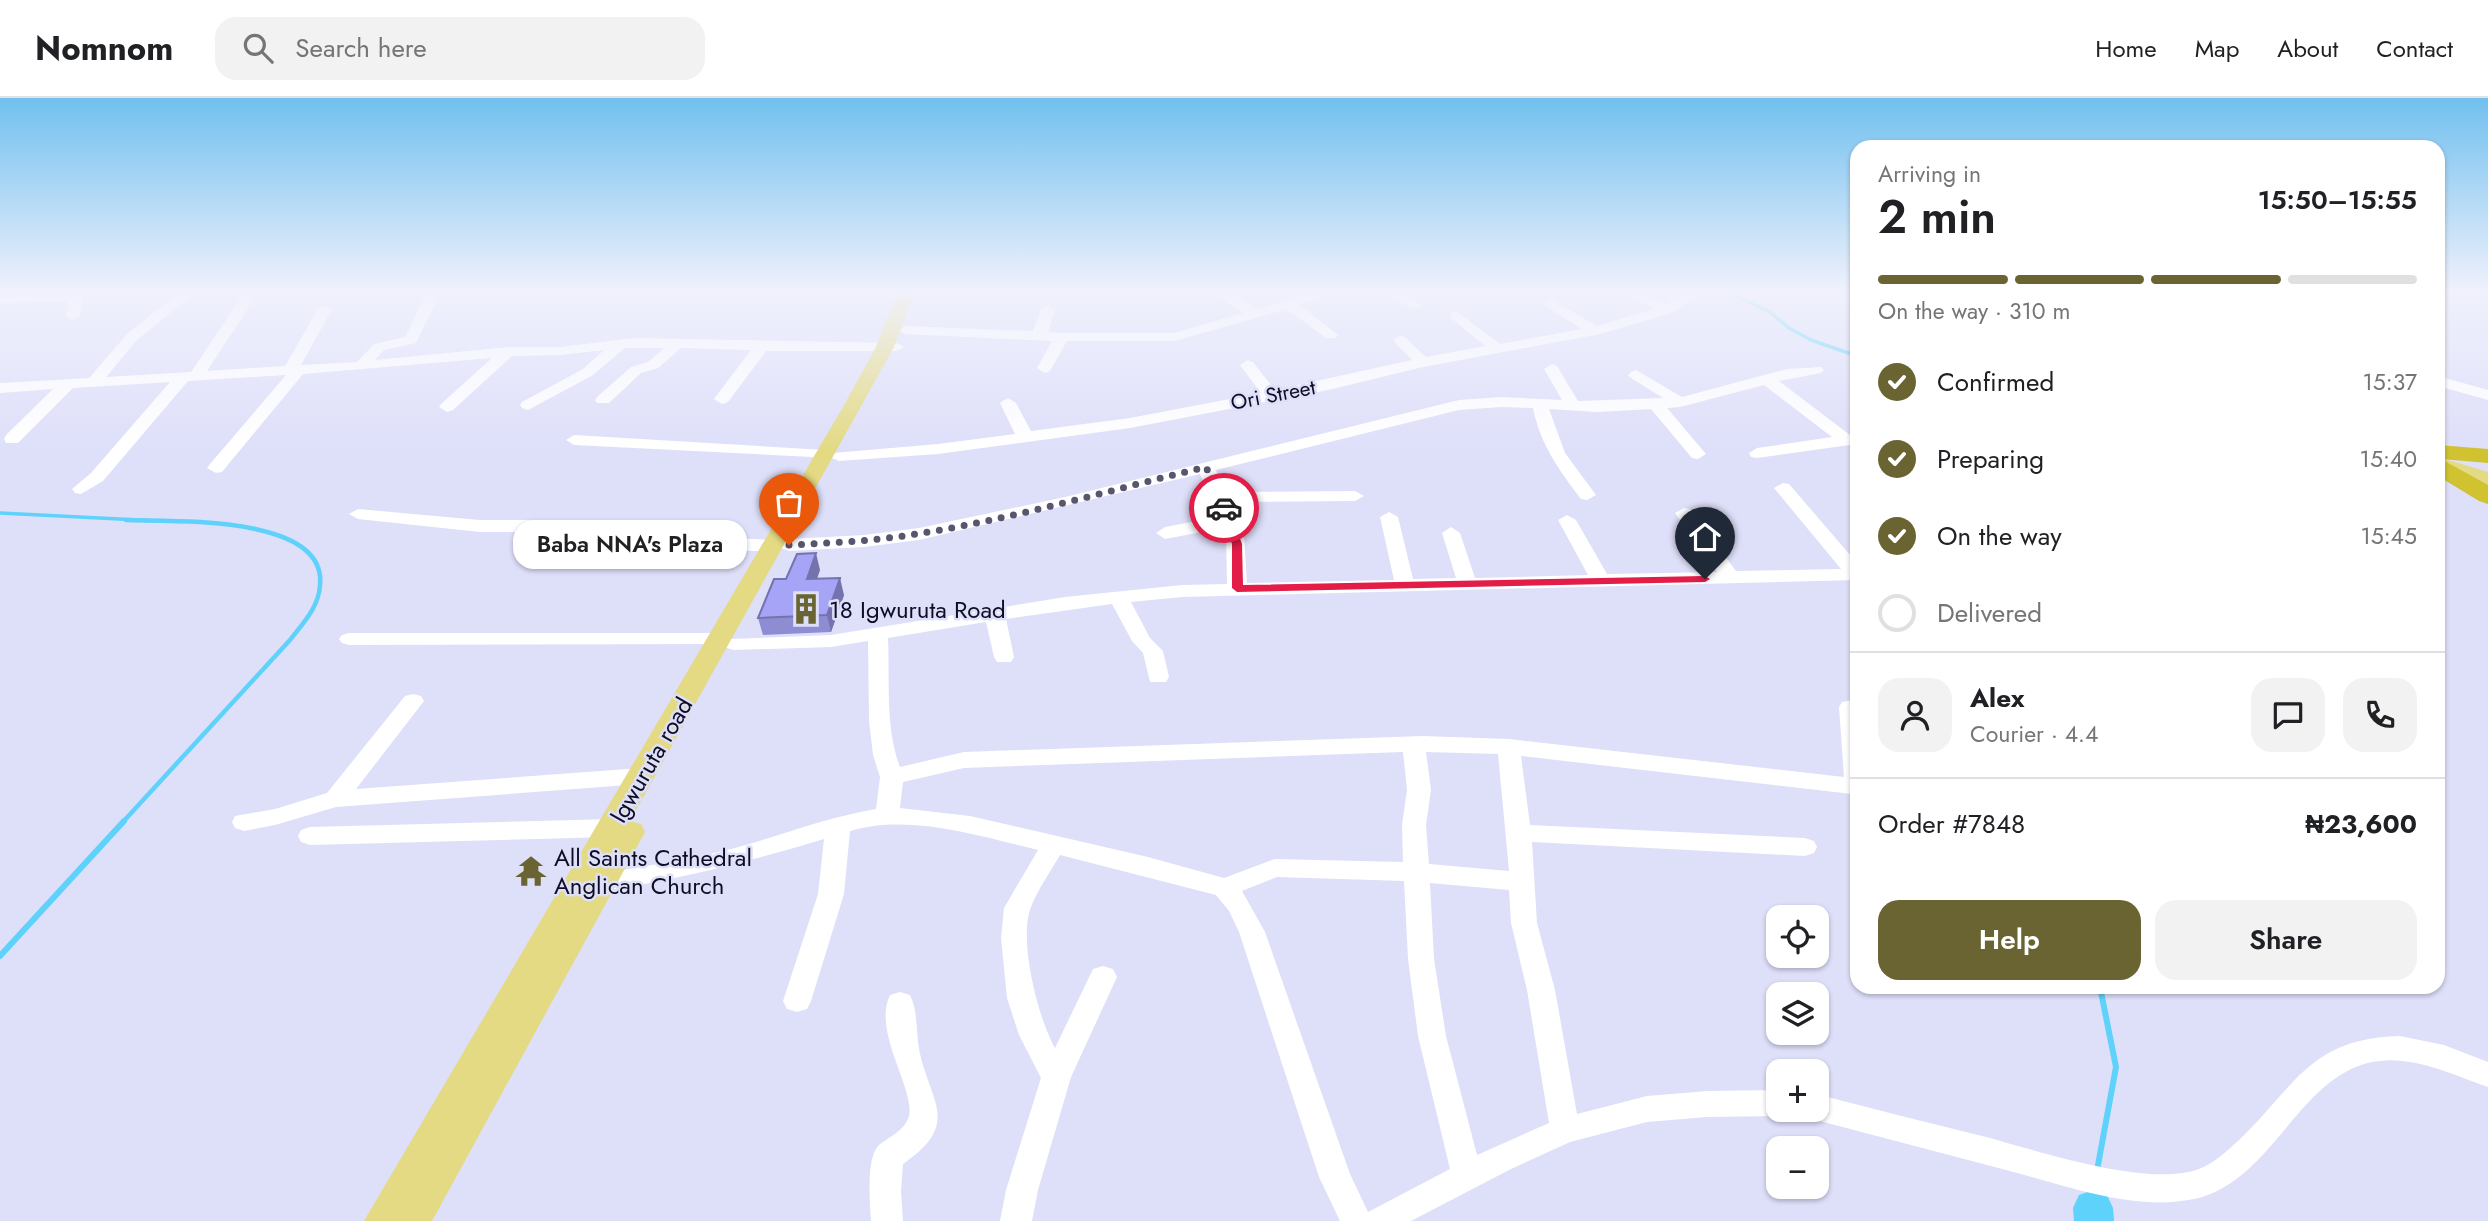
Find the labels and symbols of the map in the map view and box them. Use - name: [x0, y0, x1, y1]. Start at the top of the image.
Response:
- street label: Ori Street: [1228, 372, 1318, 418]
- pin: [759, 473, 819, 545]
- courier: [1189, 473, 1259, 543]
- pin: [1675, 507, 1735, 579]
- callout: Baba NNA's Plaza: [512, 520, 747, 570]
- building icon: 18 Igwuruta Road: [789, 592, 823, 626]
- place label: 18 Igwuruta Road: [829, 592, 1006, 627]
- street label: Igwuruta road: [601, 691, 701, 829]
- place label: All Saints Cathedral Anglican Church: [554, 840, 752, 903]
- temple icon: All Saints Cathedral Anglican Church: [514, 854, 548, 888]

